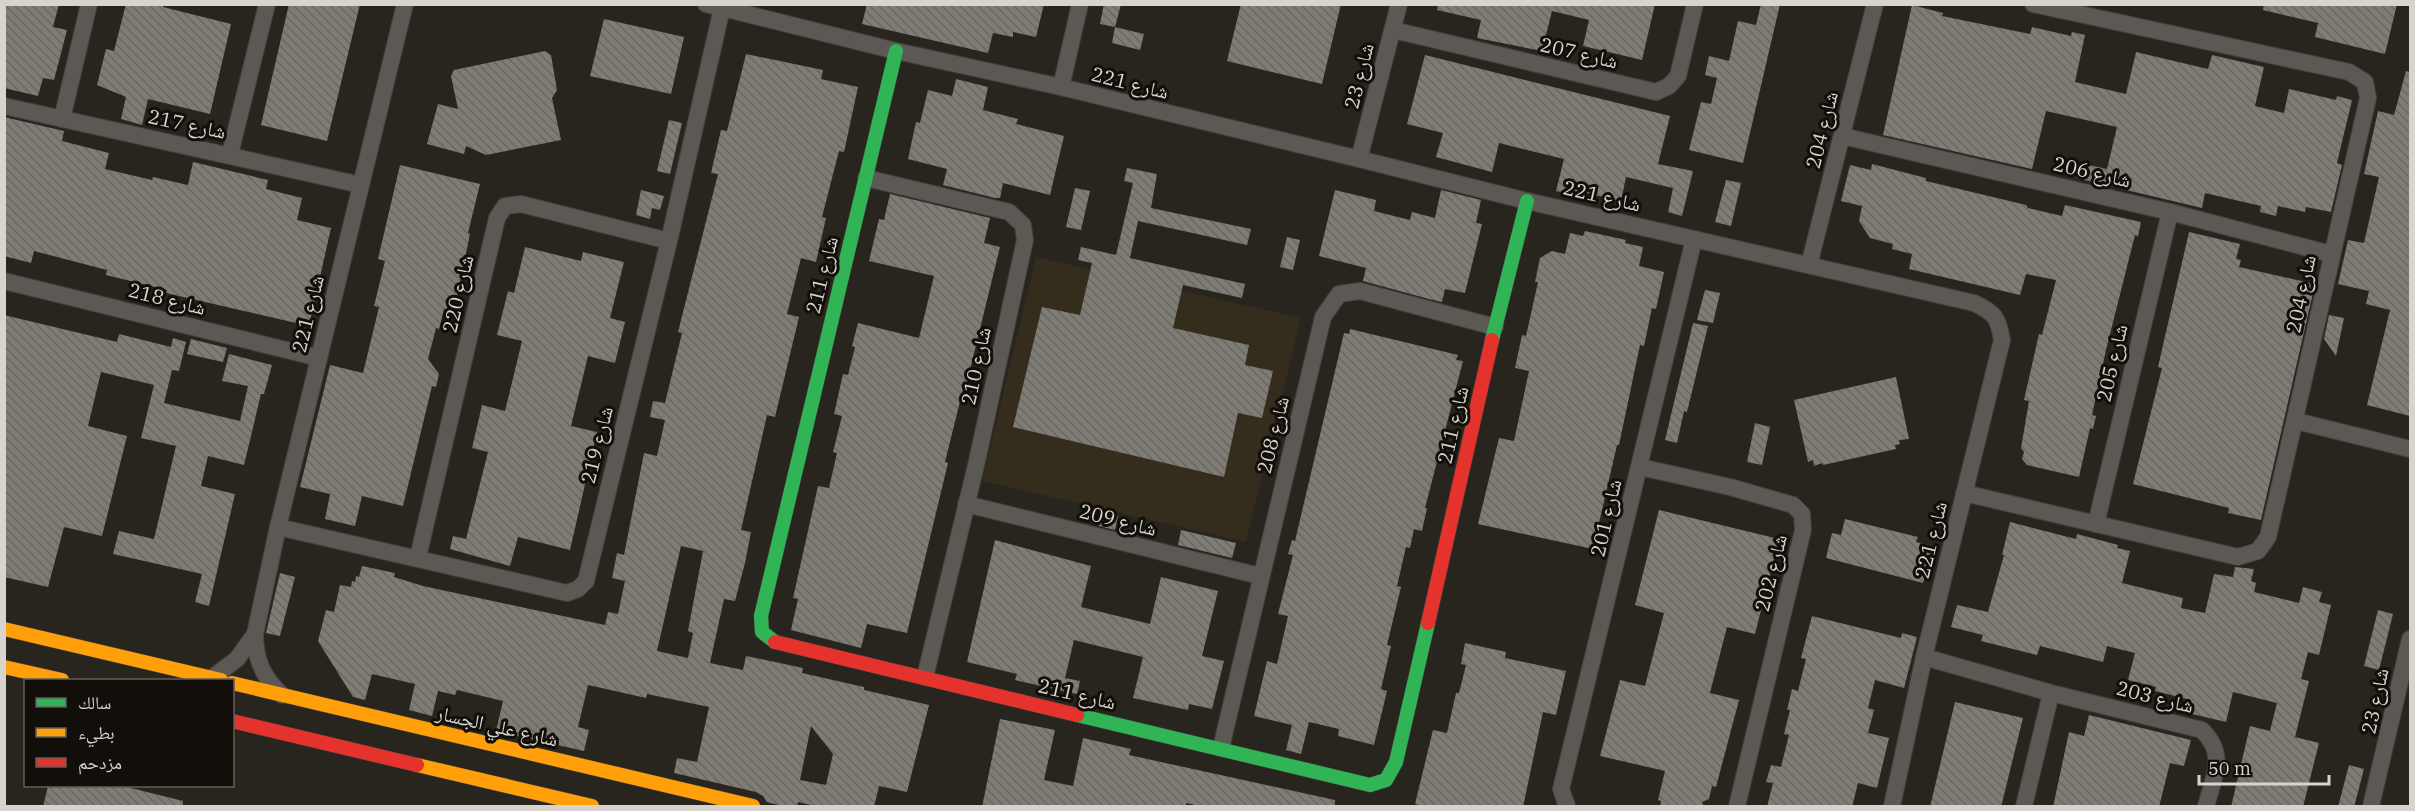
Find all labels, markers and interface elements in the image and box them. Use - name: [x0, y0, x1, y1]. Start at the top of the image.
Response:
- street label: شارع 207: [1538, 31, 1620, 75]
- street label: شارع 23: [1337, 40, 1380, 111]
- street label: شارع 221: [1089, 60, 1172, 105]
- street label: شارع 204: [1799, 88, 1844, 171]
- street label: شارع 217: [146, 102, 228, 145]
- street label: شارع 206: [2051, 150, 2133, 194]
- street label: شارع 221: [1561, 174, 1643, 218]
- street label: شارع 211: [799, 233, 844, 316]
- street label: شارع 220: [436, 253, 480, 335]
- street label: شارع 204: [2279, 253, 2322, 335]
- street label: شارع 221: [285, 272, 330, 355]
- street label: شارع 218: [126, 276, 209, 321]
- street label: شارع 205: [2090, 322, 2134, 404]
- street label: شارع 210: [954, 325, 997, 407]
- street label: شارع 211: [1431, 384, 1475, 466]
- street label: شارع 208: [1250, 393, 1295, 476]
- street label: شارع 219: [574, 403, 619, 486]
- street label: شارع 201: [1584, 477, 1628, 559]
- street label: شارع 209: [1077, 497, 1160, 542]
- street label: شارع 221: [1908, 498, 1953, 581]
- street label: شارع 202: [1748, 531, 1793, 614]
- street label: شارع 23: [2354, 665, 2395, 736]
- street label: شارع 211: [1036, 672, 1118, 716]
- street label: شارع 203: [2114, 674, 2197, 719]
- legend: [24, 679, 234, 787]
- text: سالك: [78, 691, 111, 714]
- street label: شارع علي الجسار: [432, 698, 561, 756]
- text: بطيء: [78, 721, 115, 748]
- scale bar: [2199, 748, 2330, 786]
- text: مزدحم: [78, 751, 122, 775]
- text: 50 m: [2208, 757, 2251, 780]

